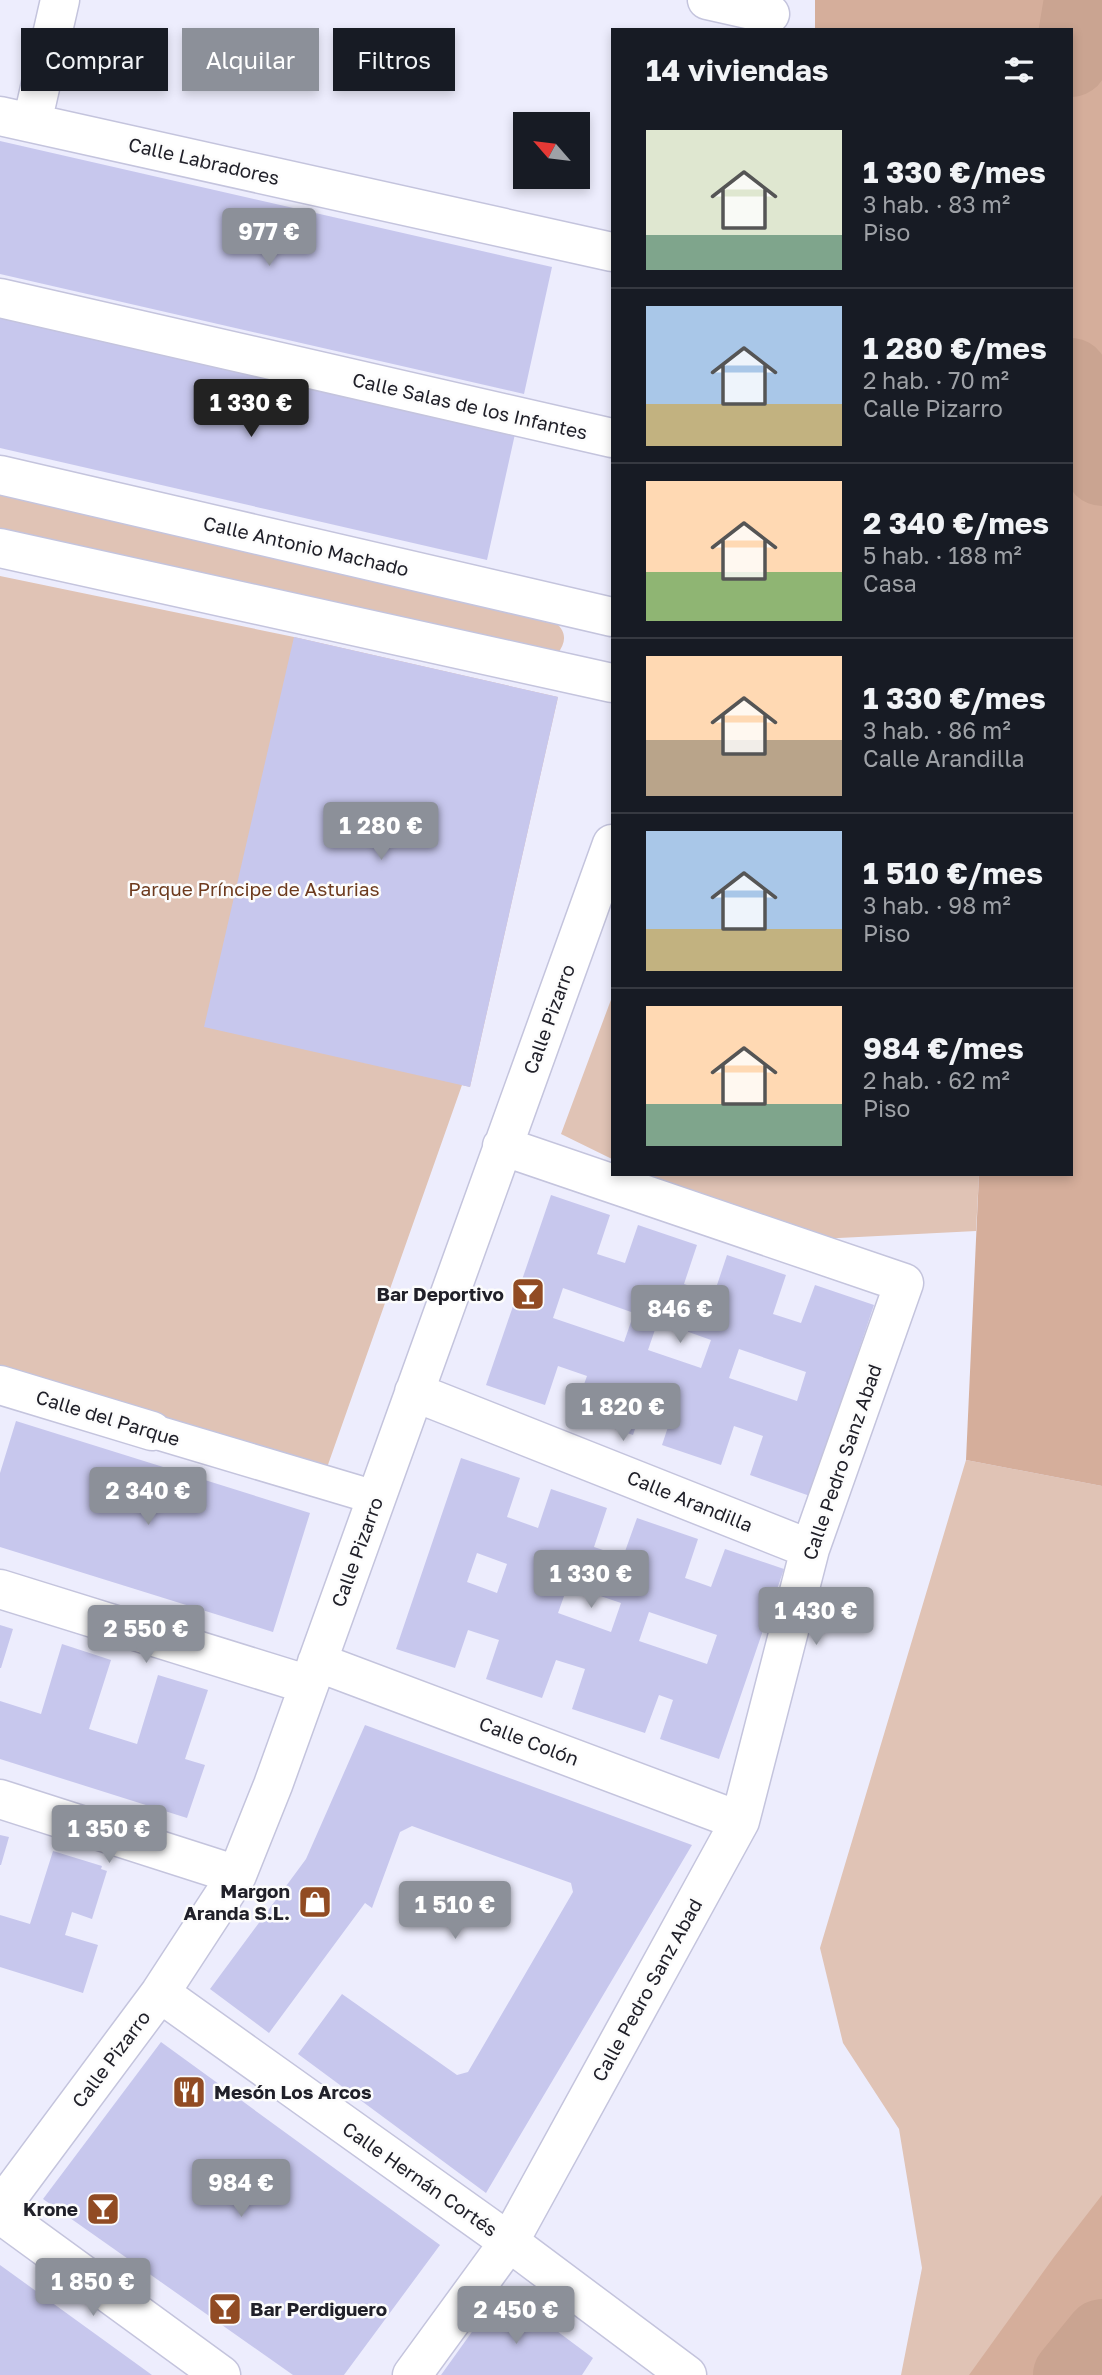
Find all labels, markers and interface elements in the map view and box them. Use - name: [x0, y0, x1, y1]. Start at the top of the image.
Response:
- chip: Comprar: [21, 28, 168, 91]
- chip: Alquilar: [182, 28, 319, 91]
- chip: Filtros: [333, 28, 455, 91]
- icon: filters: [1000, 51, 1038, 89]
- text: 14 viviendas: [646, 52, 829, 88]
- north arrow: [513, 112, 590, 189]
- map controls: [513, 112, 590, 189]
- street label: Calle Labradores: [126, 132, 282, 189]
- text: 1 330 €/mes: [863, 154, 1046, 190]
- icon: home: [702, 158, 786, 242]
- text: 3 hab. · 83 m²: [863, 190, 1010, 218]
- pin: 977 €: [220, 208, 318, 268]
- text: 977 €: [238, 217, 300, 245]
- text: Piso: [863, 218, 910, 246]
- text: 1 280 €/mes: [863, 330, 1047, 366]
- icon: home: [702, 334, 786, 418]
- text: 2 hab. · 70 m²: [863, 366, 1009, 394]
- street label: Calle Salas de los Infantes: [350, 367, 590, 444]
- pin: 1 330 €: [186, 380, 316, 439]
- text: 1 330 €: [210, 388, 292, 416]
- text: Calle Pizarro: [863, 394, 1003, 422]
- text: 2 340 €/mes: [863, 505, 1049, 541]
- icon: home: [702, 509, 786, 593]
- street label: Calle Antonio Machado: [201, 511, 411, 580]
- text: 5 hab. · 188 m²: [863, 541, 1022, 569]
- text: Casa: [863, 569, 917, 597]
- text: 1 330 €/mes: [863, 680, 1046, 716]
- icon: home: [702, 684, 786, 768]
- text: 3 hab. · 86 m²: [863, 716, 1011, 744]
- text: Calle Arandilla: [863, 744, 1025, 772]
- pin: 1 280 €: [316, 802, 446, 862]
- text: 1 280 €: [339, 811, 423, 839]
- text: 1 510 €/mes: [863, 855, 1043, 891]
- icon: home: [702, 859, 786, 943]
- park label: Parque Príncipe de Asturias: [128, 877, 380, 900]
- text: 3 hab. · 98 m²: [863, 891, 1011, 919]
- text: Piso: [863, 919, 910, 947]
- street label: Calle Pizarro: [518, 961, 579, 1077]
- text: 984 €/mes: [863, 1030, 1024, 1066]
- icon: home: [702, 1034, 786, 1118]
- text: 2 hab. · 62 m²: [863, 1066, 1010, 1094]
- text: Piso: [863, 1094, 910, 1122]
- bar icon: Bar Deportivo: [509, 1275, 547, 1313]
- place label: Bar Deportivo: [377, 1282, 504, 1305]
- pin: 846 €: [631, 1286, 729, 1345]
- text: 846 €: [647, 1294, 713, 1322]
- street label: Calle Pedro Sanz Abad: [797, 1361, 886, 1563]
- pin: 1 820 €: [558, 1384, 688, 1443]
- street label: Calle del Parque: [33, 1385, 183, 1450]
- text: 1 820 €: [581, 1392, 665, 1420]
- street label: Calle Arandilla: [624, 1465, 756, 1536]
- pin: 2 340 €: [83, 1468, 213, 1527]
- text: 2 340 €: [105, 1476, 191, 1504]
- street label: Calle Pizarro: [326, 1494, 387, 1610]
- pin: 1 330 €: [526, 1550, 656, 1610]
- text: 1 330 €: [550, 1559, 632, 1587]
- pin: 1 430 €: [751, 1588, 881, 1647]
- text: 1 430 €: [775, 1596, 857, 1624]
- pin: 2 550 €: [81, 1606, 211, 1665]
- text: 2 550 €: [104, 1614, 188, 1642]
- street label: Calle Colón: [476, 1711, 582, 1770]
- pin: 1 350 €: [44, 1806, 174, 1865]
- text: 1 350 €: [68, 1814, 150, 1842]
- place label: Margon Aranda S.L.: [184, 1879, 290, 1924]
- pin: 1 510 €: [390, 1882, 520, 1941]
- shop icon: Margon Aranda S.L.: [296, 1883, 334, 1921]
- text: 1 510 €: [415, 1890, 495, 1918]
- street label: Calle Pedro Sanz Abad: [587, 1894, 706, 2085]
- street label: Calle Pizarro: [67, 2006, 155, 2112]
- restaurant icon: Mesón Los Arcos: [170, 2073, 208, 2111]
- place label: Mesón Los Arcos: [214, 2080, 372, 2103]
- street label: Calle Hernán Cortés: [338, 2116, 502, 2241]
- pin: 984 €: [192, 2160, 290, 2219]
- text: 984 €: [208, 2168, 274, 2196]
- bar icon: Krone: [84, 2190, 122, 2228]
- place label: Krone: [23, 2197, 78, 2220]
- pin: 1 850 €: [28, 2258, 158, 2318]
- text: 1 850 €: [51, 2267, 135, 2295]
- pin: 2 450 €: [451, 2286, 581, 2346]
- bar icon: Bar Perdiguero: [206, 2290, 244, 2328]
- text: 2 450 €: [473, 2295, 559, 2323]
- place label: Bar Perdiguero: [250, 2297, 387, 2320]

